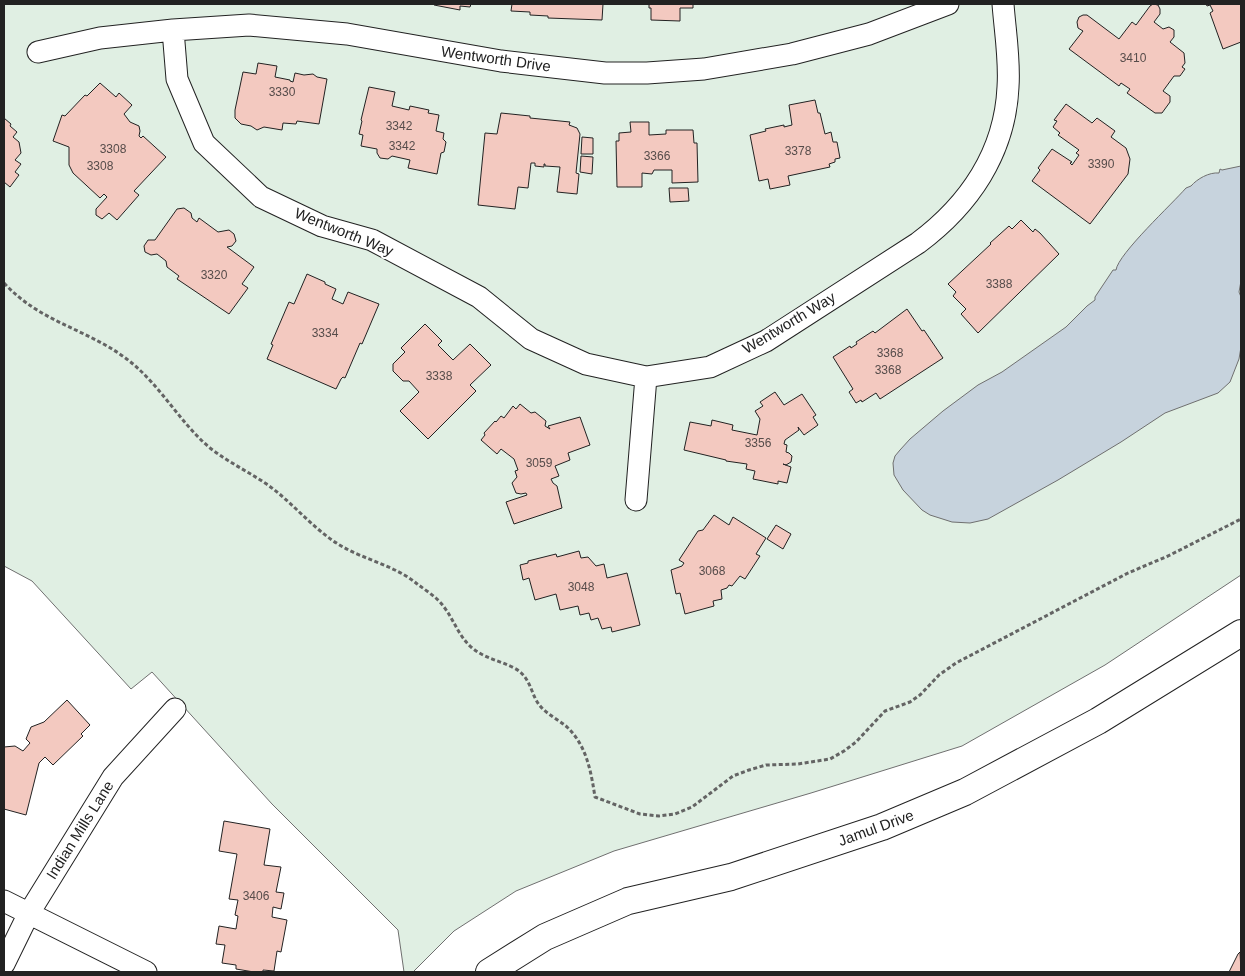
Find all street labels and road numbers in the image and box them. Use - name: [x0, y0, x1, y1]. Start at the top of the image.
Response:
- street label: Wentworth Drive: [440, 42, 552, 75]
- street label: Wentworth Way: [292, 204, 397, 259]
- street label: Wentworth Way: [739, 288, 839, 357]
- street label: Indian Mills Lane: [43, 777, 117, 882]
- street label: Jamul Drive: [836, 806, 916, 849]

